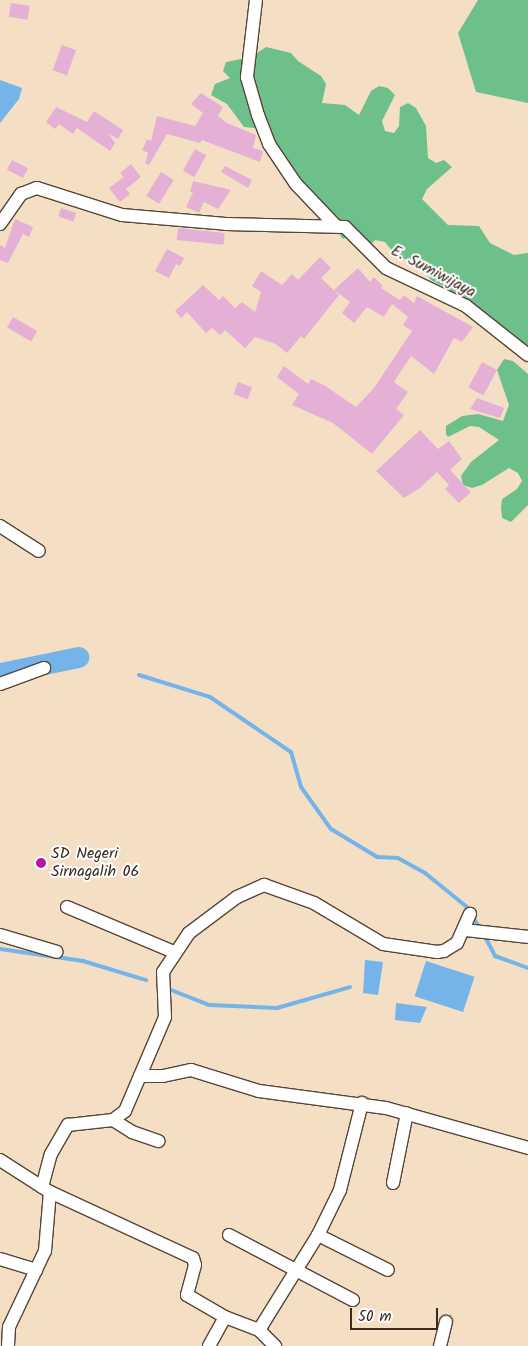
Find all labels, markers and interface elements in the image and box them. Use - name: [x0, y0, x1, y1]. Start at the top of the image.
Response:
- street label: E. Sumiwijaya: [387, 242, 479, 302]
- place label: SD Negeri Sirnagalih 06: [51, 844, 139, 882]
- marker: SD Negeri Sirnagalih 06: [35, 857, 47, 869]
- scale bar: [353, 1298, 440, 1330]
- text: 50 m: [358, 1305, 392, 1329]

